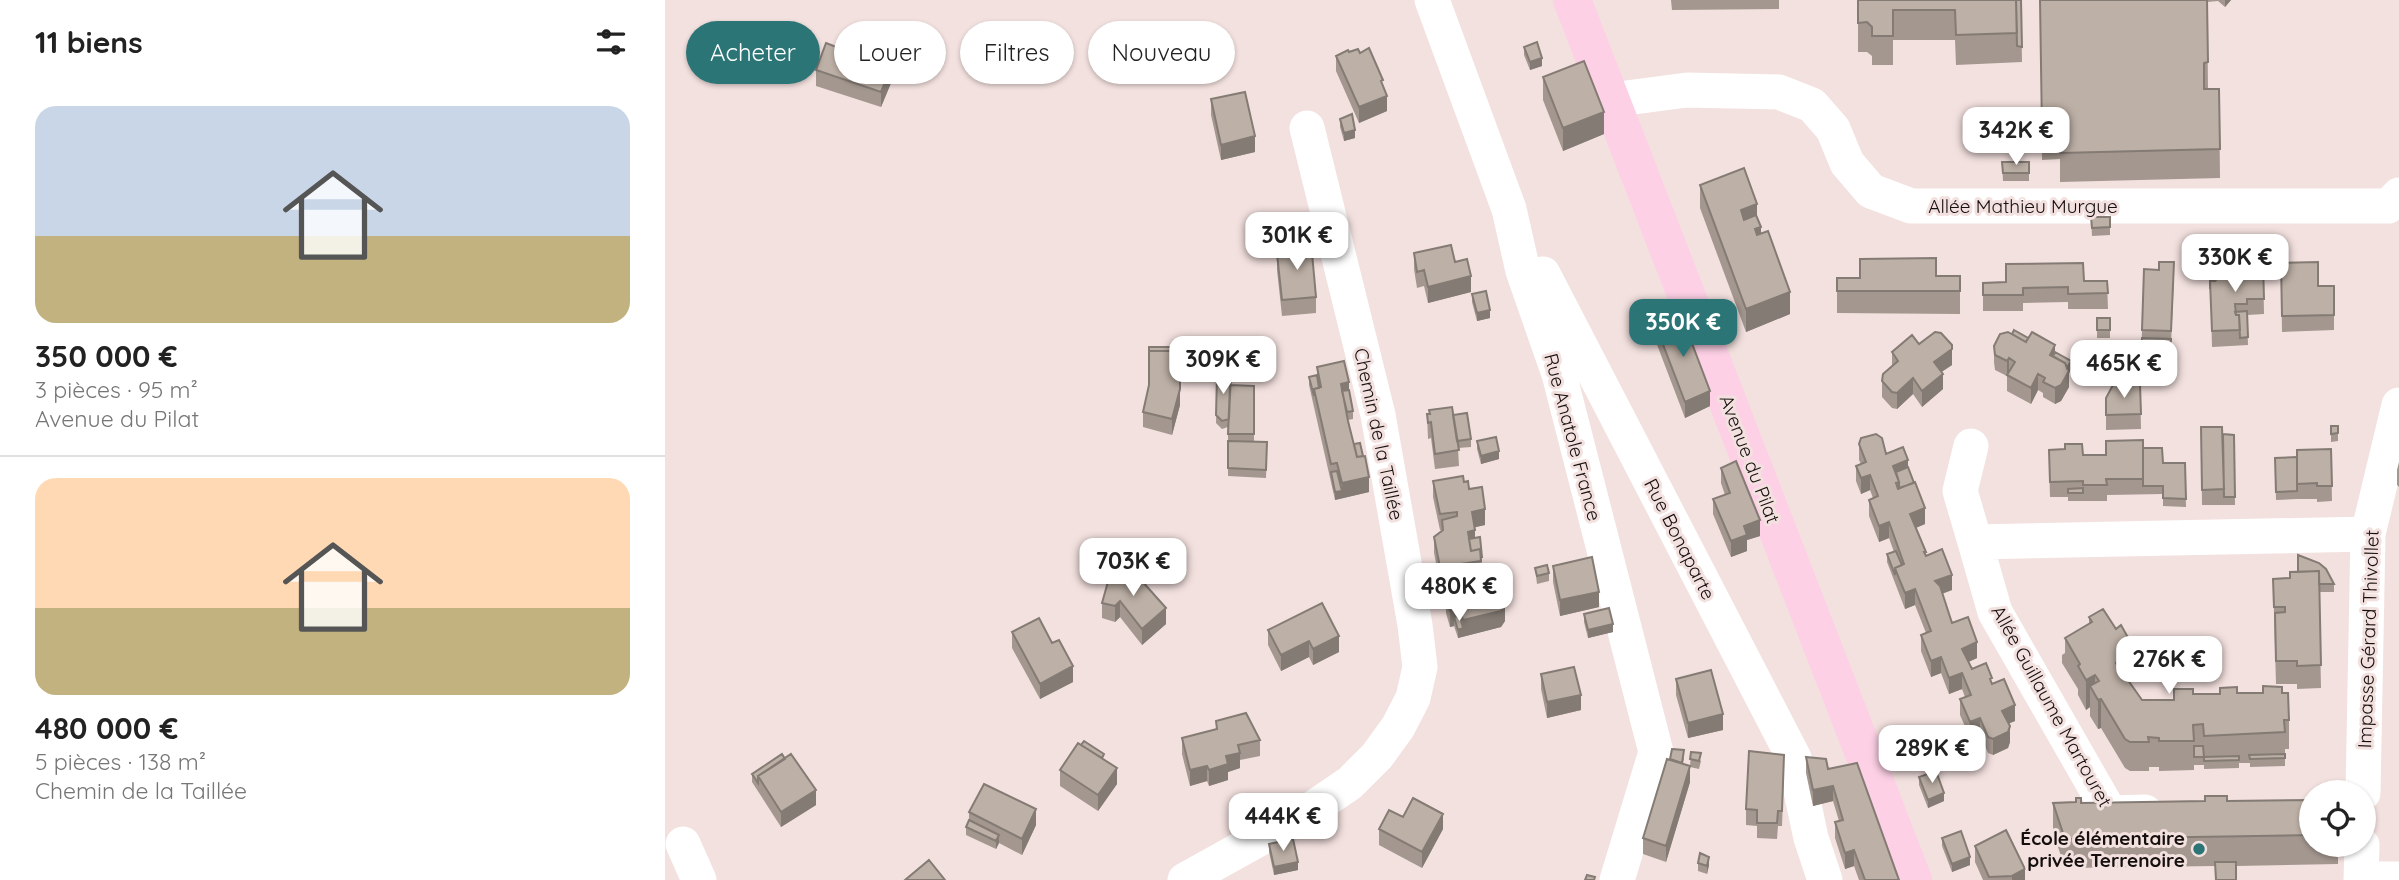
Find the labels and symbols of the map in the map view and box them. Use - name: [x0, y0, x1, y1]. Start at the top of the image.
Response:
- pin: 342K €: [1959, 108, 2073, 167]
- street label: Allée Mathieu Murgue: [1928, 194, 2118, 218]
- pin: 301K €: [1240, 212, 1354, 272]
- pin: 330K €: [2178, 234, 2292, 294]
- pin: 350K €: [1626, 300, 1740, 359]
- pin: 309K €: [1166, 336, 1280, 396]
- pin: 465K €: [2067, 340, 2181, 400]
- street label: Chemin de la Taillée: [1349, 346, 1409, 522]
- street label: Rue Anatole France: [1539, 350, 1607, 524]
- street label: Avenue du Pilat: [1714, 391, 1786, 527]
- street label: Rue Bonaparte: [1639, 474, 1721, 604]
- street label: Impasse Gérard Thivollet: [2352, 529, 2384, 749]
- pin: 703K €: [1076, 538, 1190, 598]
- pin: 480K €: [1402, 564, 1516, 623]
- street label: Allée Guillaume Martouret: [1986, 601, 2118, 811]
- pin: 276K €: [2112, 636, 2226, 696]
- pin: 289K €: [1875, 726, 1989, 785]
- pin: 444K €: [1226, 794, 1340, 853]
- place label: École élémentaire privée Terrenoire: [2020, 826, 2185, 872]
- marker: École élémentaire privée Terrenoire: [2191, 841, 2207, 857]

